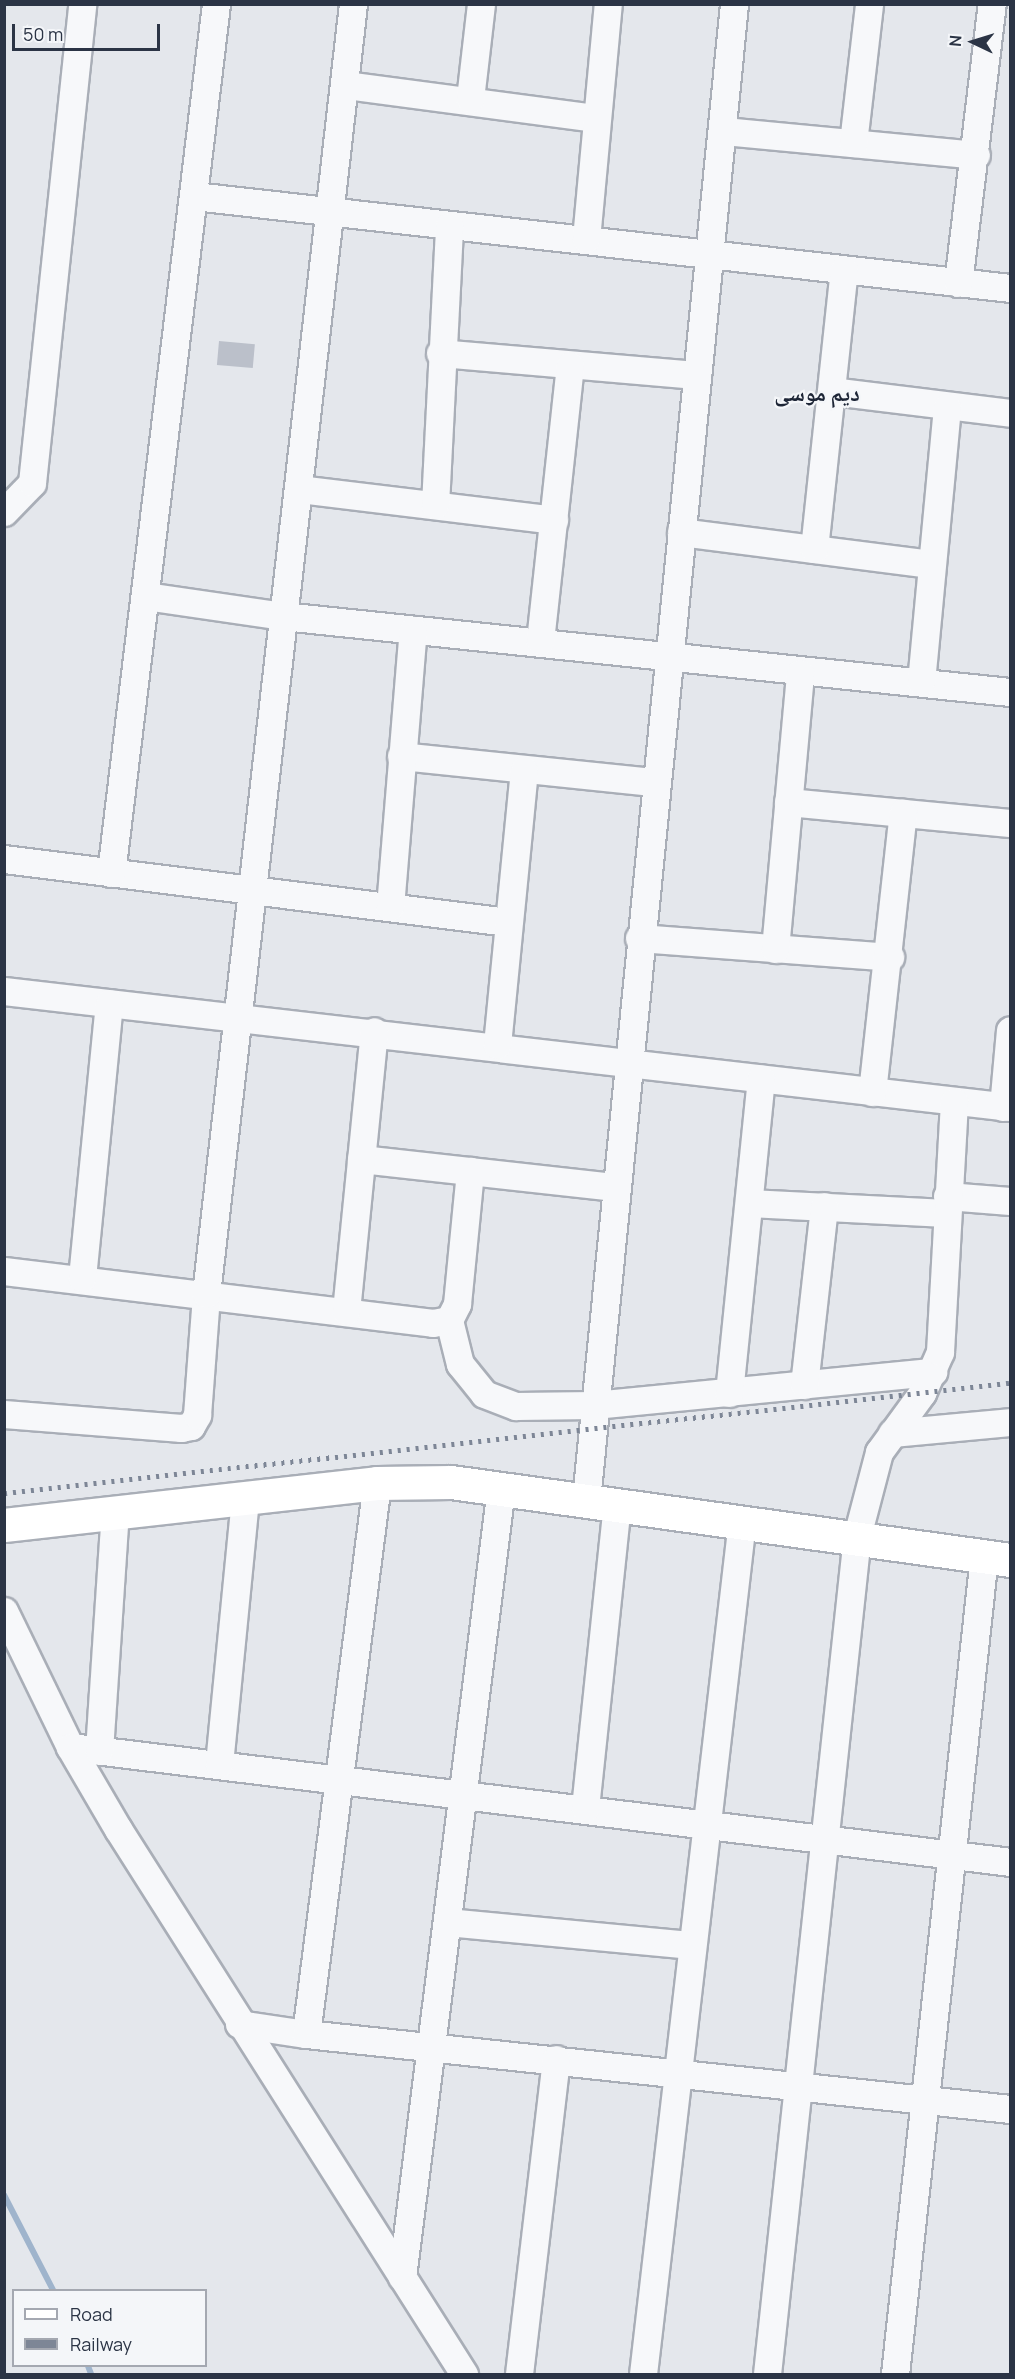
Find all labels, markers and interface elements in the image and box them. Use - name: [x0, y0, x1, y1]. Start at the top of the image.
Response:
- scale bar: [15, 12, 164, 50]
- north arrow: [943, 12, 1003, 72]
- text: 50 m: [23, 22, 63, 46]
- text: N: [944, 34, 966, 47]
- district label: ديم موسى: [774, 381, 860, 407]
- legend: [12, 2289, 207, 2367]
- text: Road: [70, 2302, 113, 2326]
- text: Railway: [70, 2332, 132, 2356]

